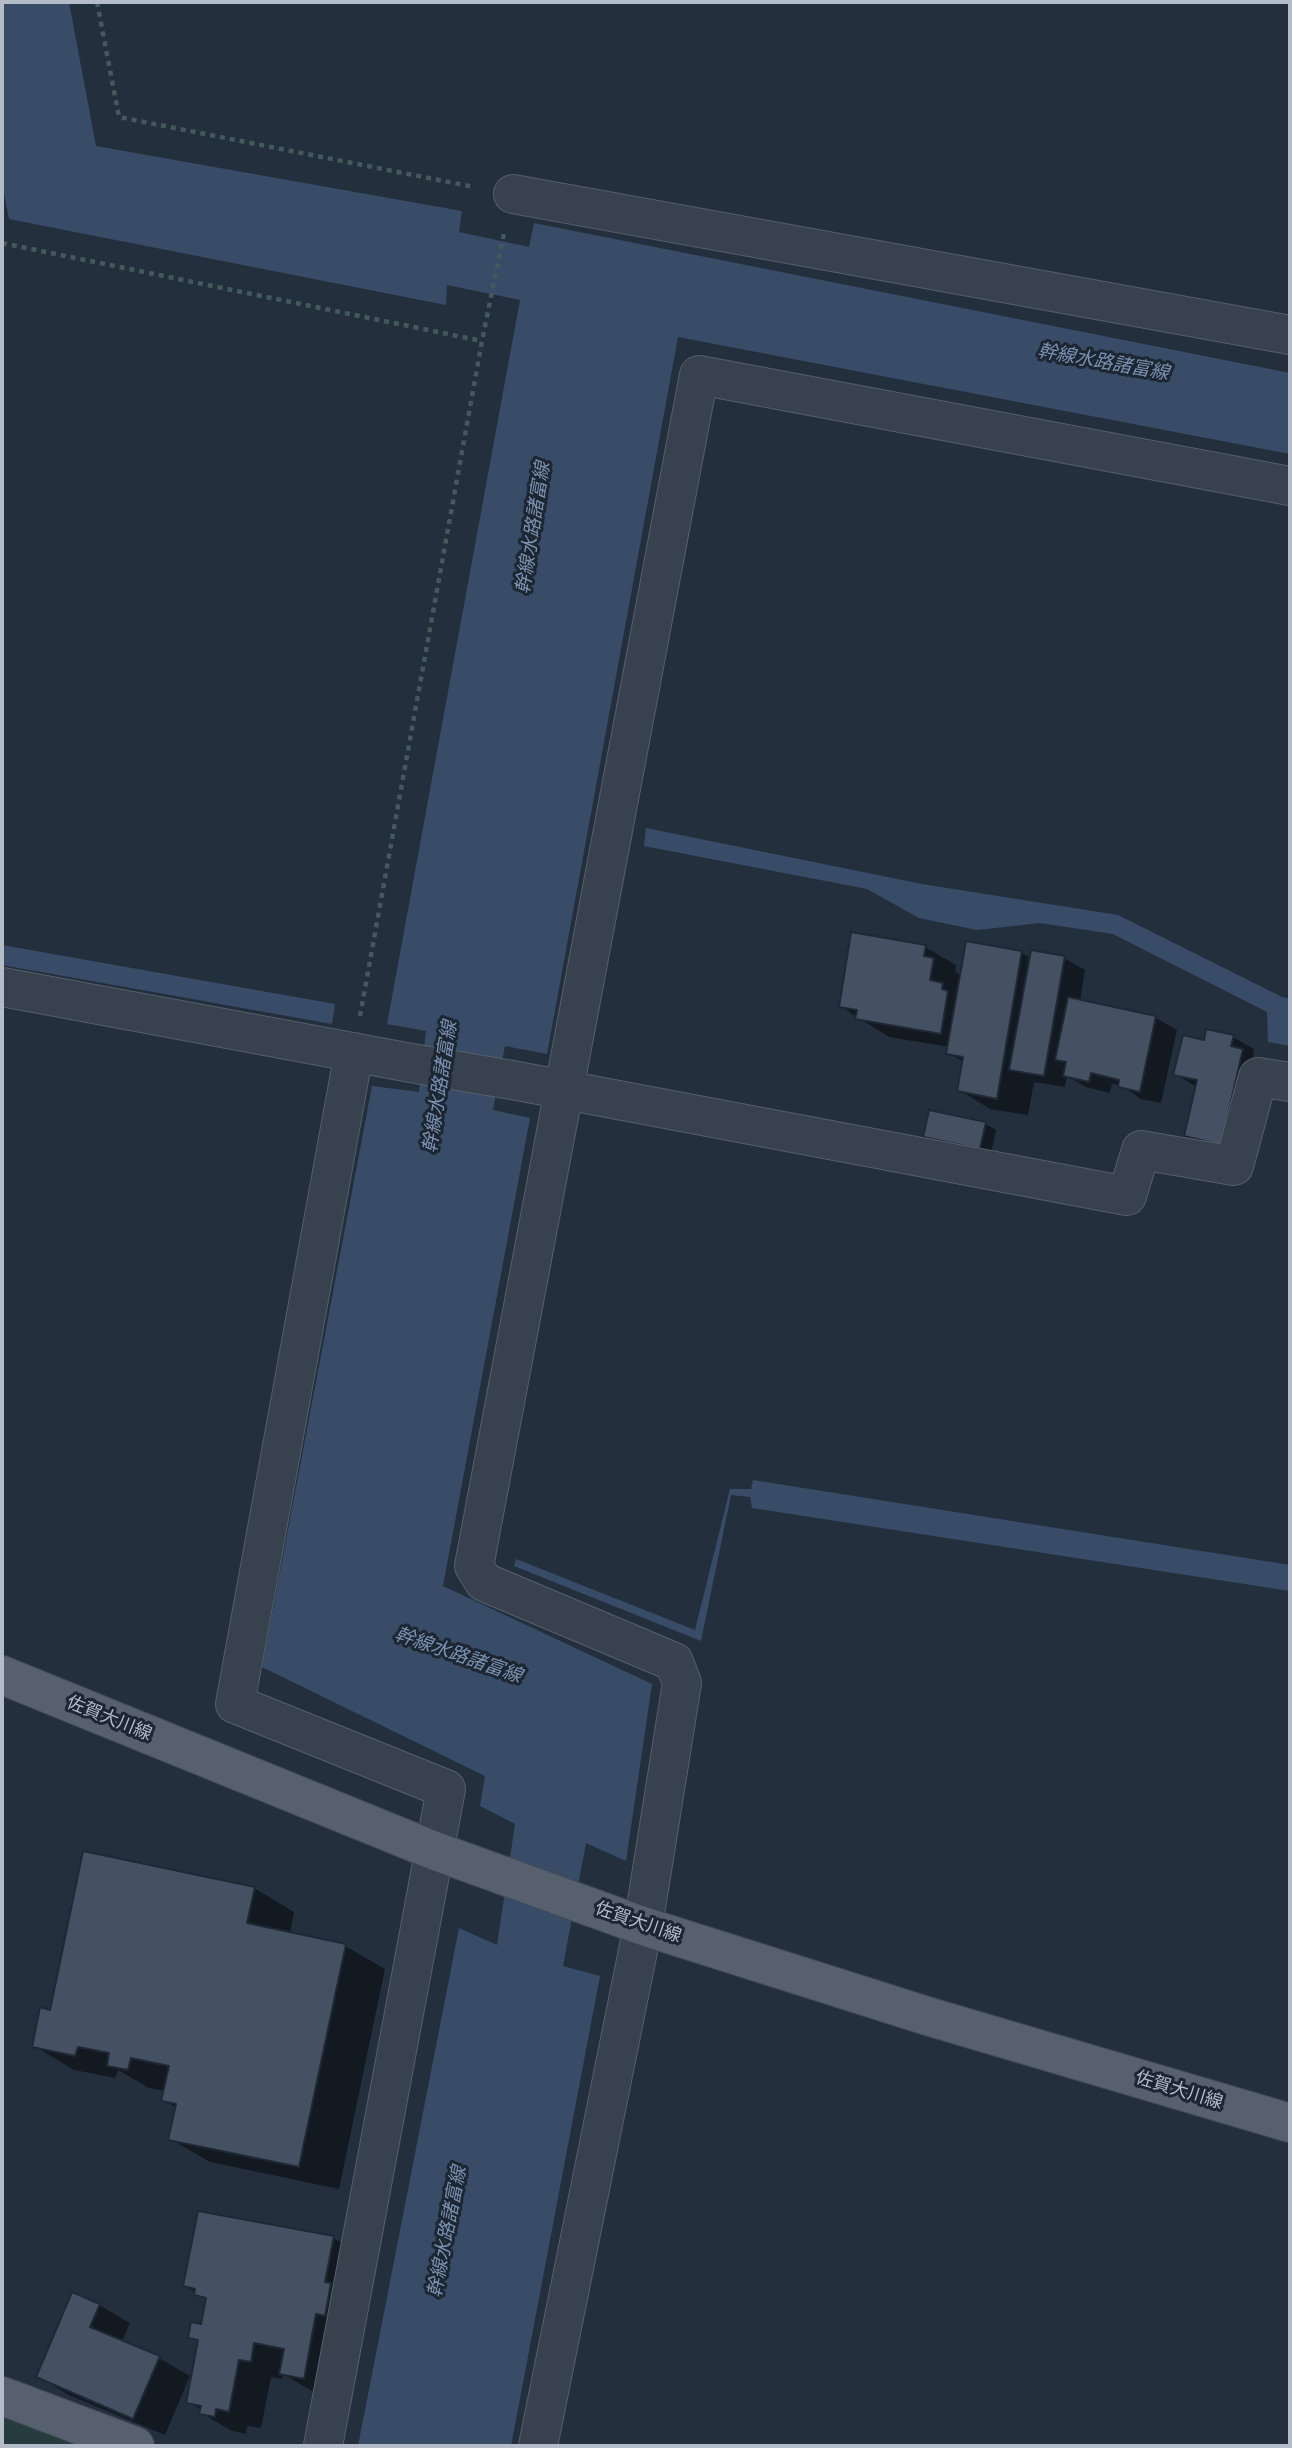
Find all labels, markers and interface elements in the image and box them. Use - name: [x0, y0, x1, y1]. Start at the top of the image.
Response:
- water label: 幹線水路諸富線: [1036, 340, 1170, 386]
- water label: 幹線水路諸富線: [512, 461, 556, 595]
- water label: 幹線水路諸富線: [419, 1020, 463, 1154]
- water label: 幹線水路諸富線: [391, 1624, 525, 1688]
- street label: 佐賀大川線: [63, 1692, 155, 1746]
- street label: 佐賀大川線: [592, 1898, 684, 1948]
- street label: 佐賀大川線: [1133, 2068, 1225, 2114]
- water label: 幹線水路諸富線: [424, 2165, 472, 2299]

